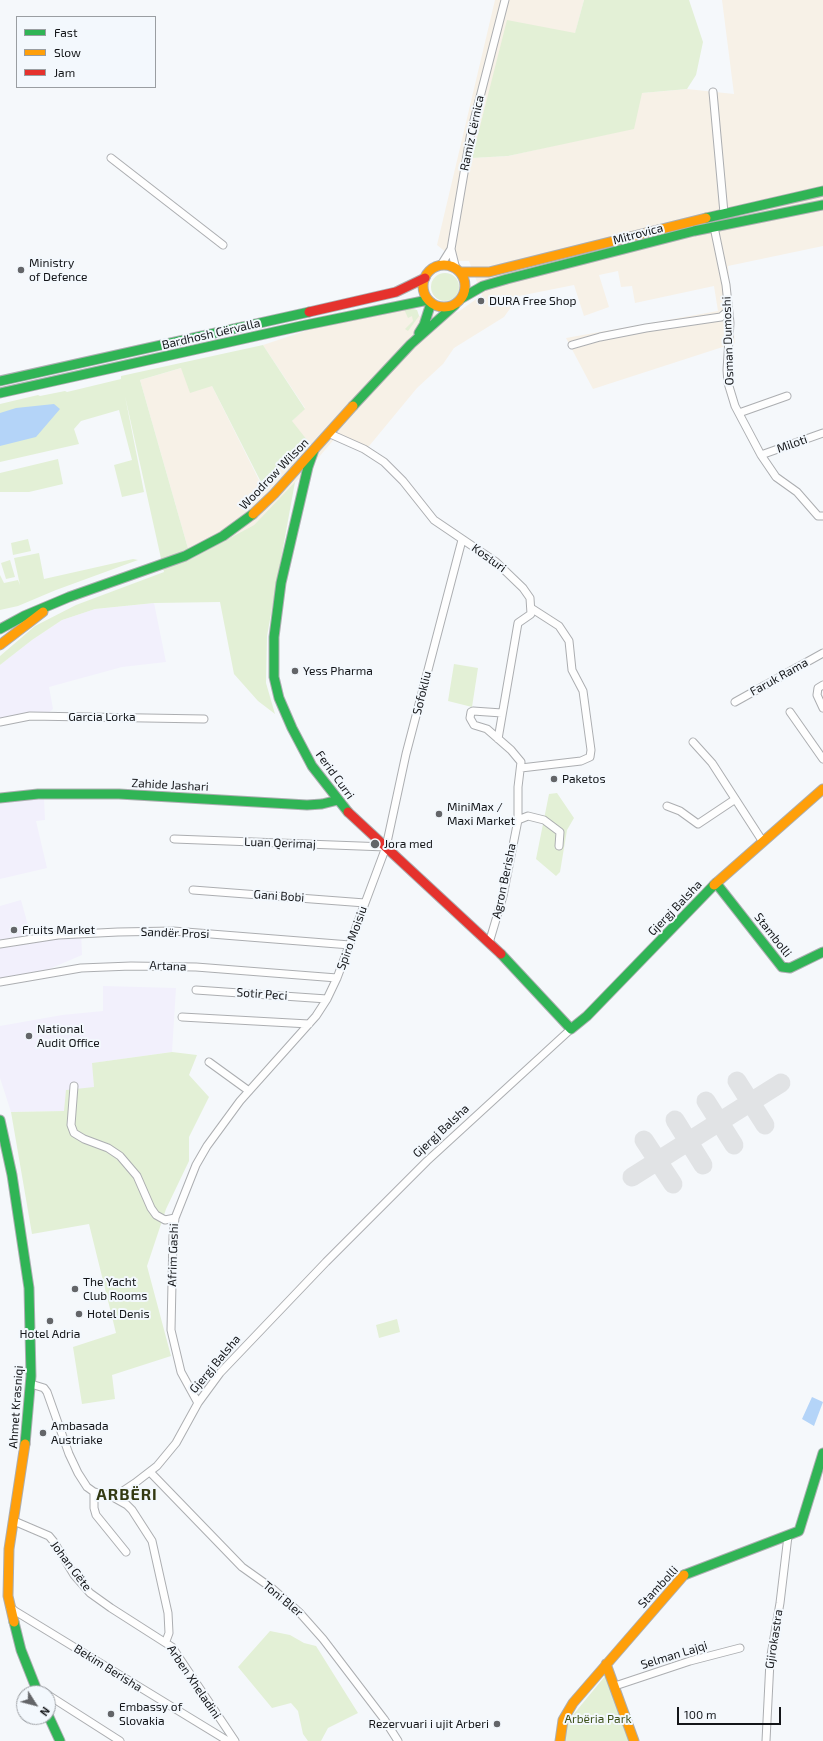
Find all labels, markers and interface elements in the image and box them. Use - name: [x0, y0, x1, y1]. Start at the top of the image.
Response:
- legend: [16, 16, 156, 88]
- text: Fast: [54, 25, 77, 39]
- text: Slow: [54, 45, 81, 59]
- text: Jam: [54, 65, 75, 79]
- street label: Ramiz Cërnica: [457, 94, 487, 172]
- street label: Mitrovica: [611, 220, 665, 248]
- place label: Ministry of Defence: [29, 256, 88, 284]
- marker: Ministry of Defence: [16, 265, 26, 275]
- place label: DURA Free Shop: [489, 294, 576, 308]
- marker: DURA Free Shop: [476, 296, 486, 306]
- street label: Osman Dumoshi: [719, 296, 737, 386]
- street label: Bardhosh Gërvalla: [160, 316, 262, 352]
- street label: Miloti: [775, 432, 809, 456]
- street label: Woodrow Wilson: [236, 435, 312, 513]
- street label: Kosturi: [469, 541, 509, 575]
- street label: Faruk Rama: [747, 655, 811, 699]
- place label: Yess Pharma: [303, 664, 373, 678]
- marker: Yess Pharma: [290, 666, 300, 676]
- street label: Sofokliu: [410, 670, 434, 716]
- street label: Garcia Lorka: [68, 710, 136, 724]
- street label: Ferid Curri: [313, 748, 357, 802]
- place label: Paketos: [562, 772, 605, 786]
- marker: Paketos: [549, 774, 559, 784]
- street label: Zahide Jashari: [131, 776, 209, 794]
- place label: MiniMax / Maxi Market: [447, 800, 515, 828]
- marker: MiniMax / Maxi Market: [434, 809, 444, 819]
- street label: Luan Qerimaj: [244, 835, 316, 851]
- place label: Jora med: [384, 837, 433, 851]
- marker: Jora med: [369, 838, 381, 850]
- street label: Agron Berisha: [489, 842, 519, 920]
- street label: Gjergj Balsha: [645, 877, 705, 939]
- street label: Gani Bobi: [253, 887, 305, 905]
- street label: Spiro Moisiu: [334, 904, 370, 972]
- street label: Stambolli: [751, 910, 795, 960]
- place label: Fruits Market: [22, 923, 95, 937]
- marker: Fruits Market: [9, 925, 19, 935]
- street label: Sandër Prosi: [140, 925, 210, 941]
- street label: Artana: [149, 958, 187, 974]
- street label: Sotir Peci: [236, 985, 288, 1003]
- place label: National Audit Office: [37, 1022, 100, 1050]
- marker: National Audit Office: [24, 1031, 34, 1041]
- street label: Gjergj Balsha: [410, 1101, 472, 1161]
- street label: Afrim Gashi: [165, 1223, 181, 1287]
- place label: The Yacht Club Rooms: [83, 1275, 147, 1303]
- marker: The Yacht Club Rooms: [70, 1284, 80, 1294]
- place label: Hotel Denis: [87, 1307, 150, 1321]
- marker: Hotel Denis: [74, 1309, 84, 1319]
- marker: Hotel Adria: [45, 1316, 55, 1326]
- place label: Hotel Adria: [20, 1327, 80, 1341]
- street label: Gjergj Balsha: [187, 1332, 243, 1396]
- street label: Ahmet Krasniqi: [6, 1365, 26, 1449]
- place label: Ambasada Austriake: [51, 1419, 109, 1447]
- marker: Ambasada Austriake: [38, 1428, 48, 1438]
- district label: ARBËRI: [96, 1485, 158, 1505]
- street label: Johan Gëte: [47, 1538, 95, 1594]
- street label: Stambolli: [635, 1563, 681, 1611]
- street label: Toni Bler: [260, 1578, 306, 1620]
- street label: Gjirokastra: [762, 1608, 786, 1670]
- street label: Selman Lajqi: [639, 1638, 709, 1672]
- street label: Bekim Berisha: [71, 1641, 145, 1695]
- street label: Arben Xheladini: [164, 1642, 224, 1722]
- north arrow: [16, 1685, 56, 1725]
- scale bar: [679, 1699, 783, 1725]
- place label: Embassy of Slovakia: [119, 1700, 182, 1728]
- text: N: [38, 1705, 53, 1719]
- text: 100 m: [684, 1707, 716, 1721]
- marker: Embassy of Slovakia: [106, 1709, 116, 1719]
- park label: Arbëria Park: [564, 1712, 632, 1726]
- place label: Rezervuari i ujit Arberi: [369, 1717, 489, 1731]
- marker: Rezervuari i ujit Arberi: [492, 1719, 502, 1729]

